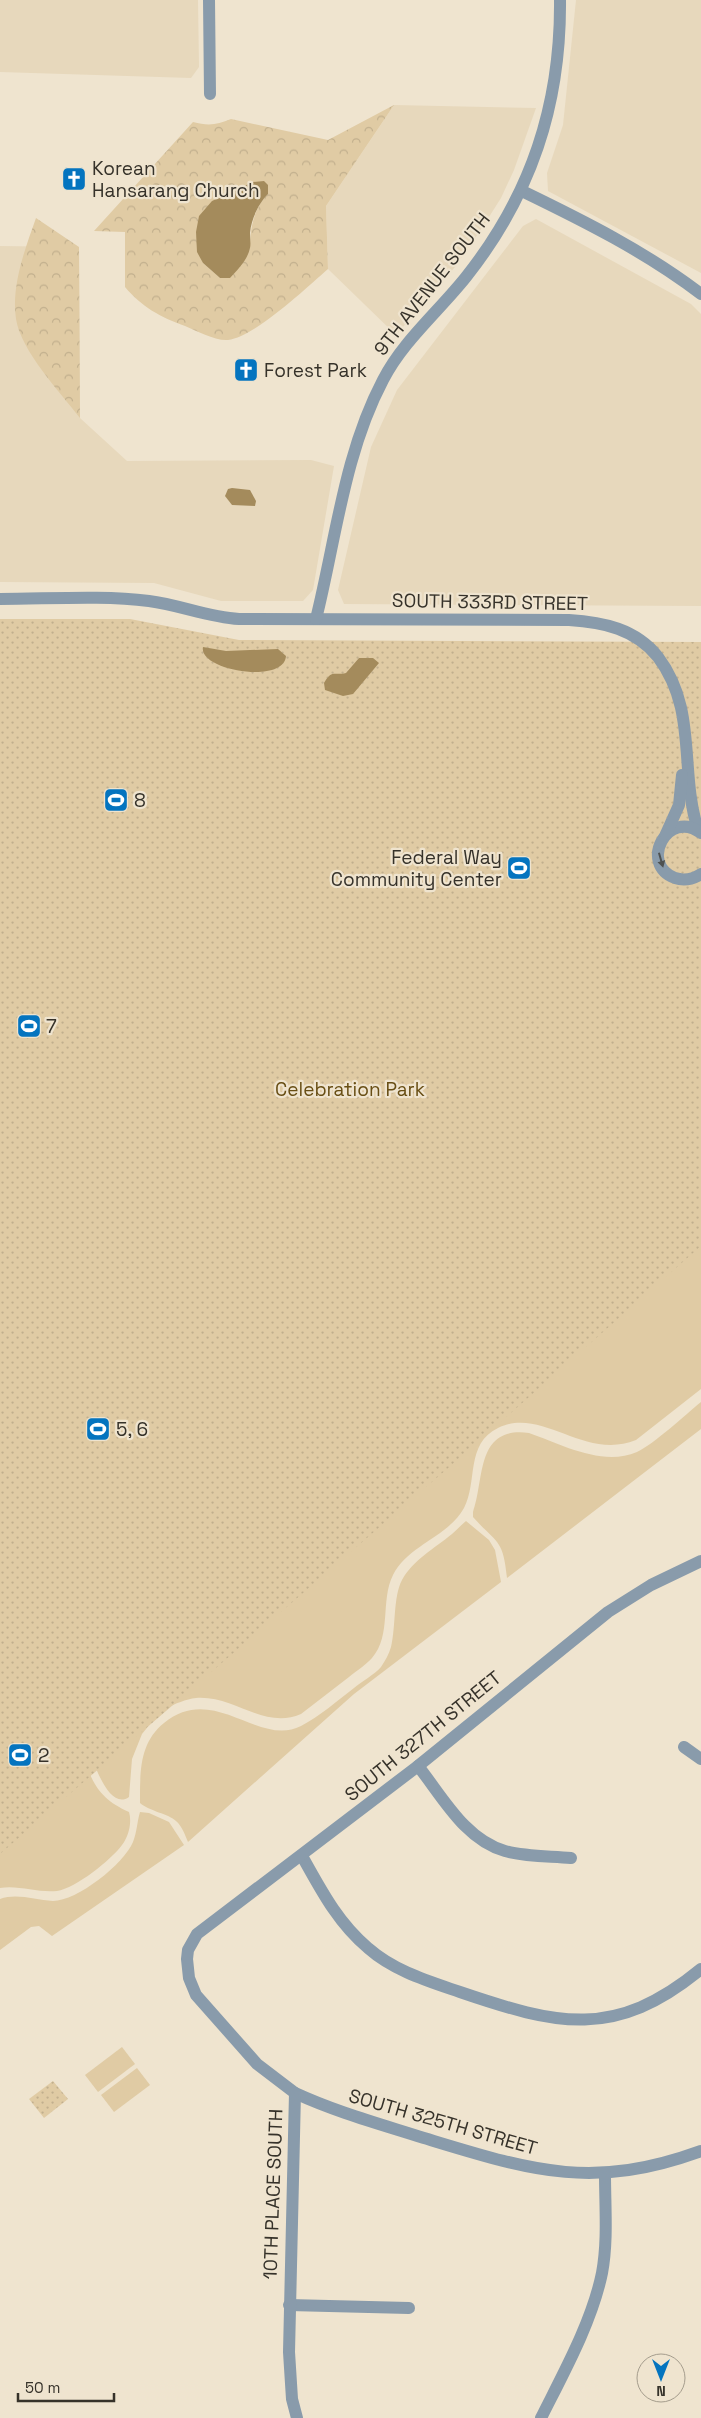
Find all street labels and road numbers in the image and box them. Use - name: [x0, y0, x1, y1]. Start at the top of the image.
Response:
- street label: 9TH AVENUE SOUTH: [368, 207, 496, 361]
- street label: SOUTH 333RD STREET: [392, 588, 588, 616]
- street label: SOUTH 327TH STREET: [340, 1665, 506, 1807]
- street label: SOUTH 325TH STREET: [346, 2083, 540, 2161]
- street label: 10TH PLACE SOUTH: [258, 2108, 288, 2280]

